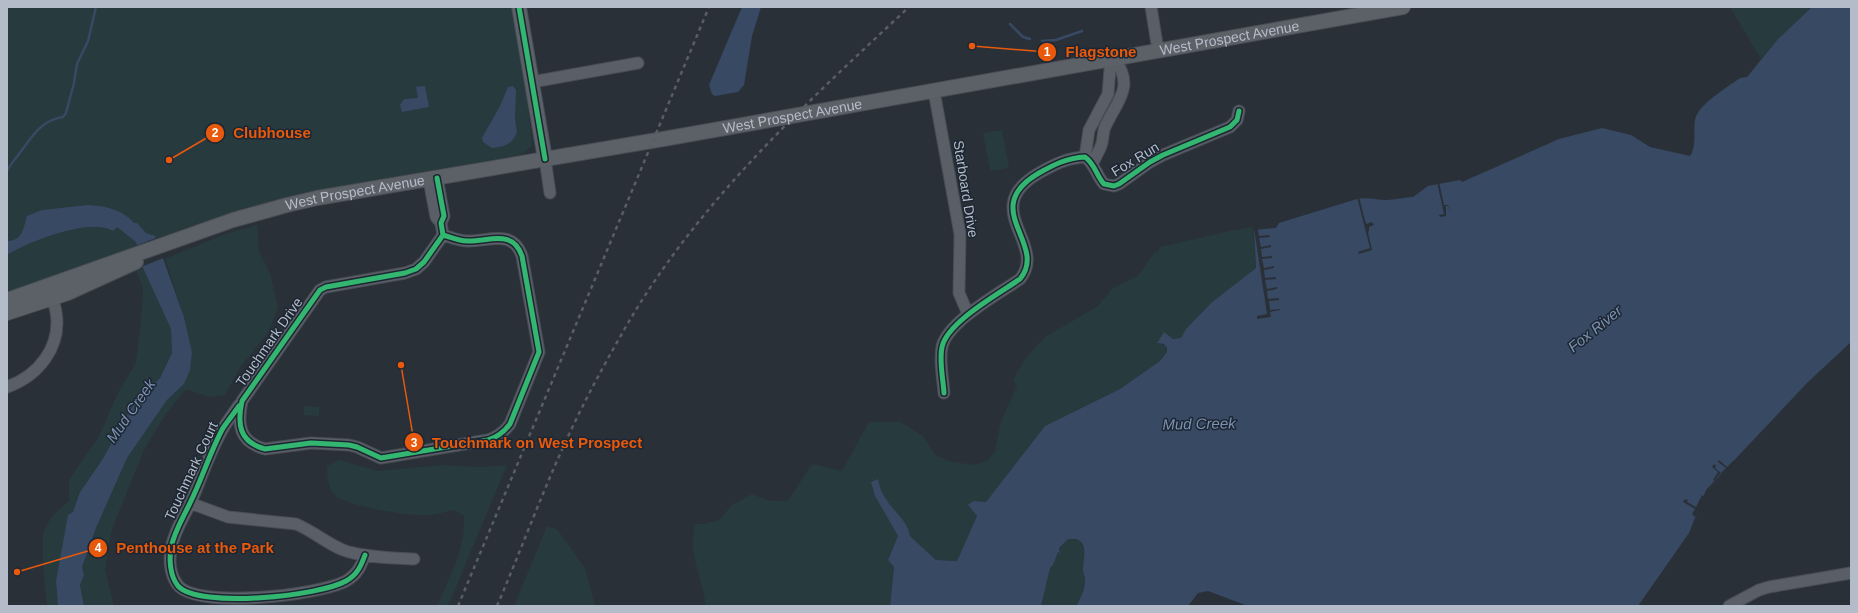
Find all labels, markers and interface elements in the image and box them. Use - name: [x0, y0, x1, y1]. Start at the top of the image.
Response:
- street label: West Prospect Avenue: [1159, 18, 1301, 58]
- callout: Flagstone: [1037, 39, 1144, 66]
- text: Flagstone: [1066, 43, 1136, 60]
- text: 1: [1044, 45, 1051, 59]
- street label: West Prospect Avenue: [721, 96, 864, 136]
- callout: Clubhouse: [205, 119, 318, 146]
- text: Clubhouse: [233, 124, 311, 141]
- text: 2: [212, 126, 219, 140]
- street label: Starboard Drive: [950, 139, 982, 239]
- street label: Fox Run: [1108, 139, 1162, 179]
- street label: West Prospect Avenue: [284, 172, 426, 213]
- street label: Touchmark Drive: [232, 294, 306, 390]
- water label: Fox River: [1564, 301, 1626, 355]
- water label: Mud Creek: [103, 375, 159, 446]
- water label: Mud Creek: [1162, 414, 1237, 433]
- street label: Touchmark Court: [161, 419, 221, 523]
- callout: Touchmark on West Prospect: [404, 429, 650, 456]
- text: Touchmark on West Prospect: [432, 434, 642, 451]
- text: 3: [411, 436, 418, 450]
- callout: Penthouse at the Park: [88, 535, 281, 562]
- text: Penthouse at the Park: [116, 539, 274, 556]
- text: 4: [95, 541, 102, 555]

